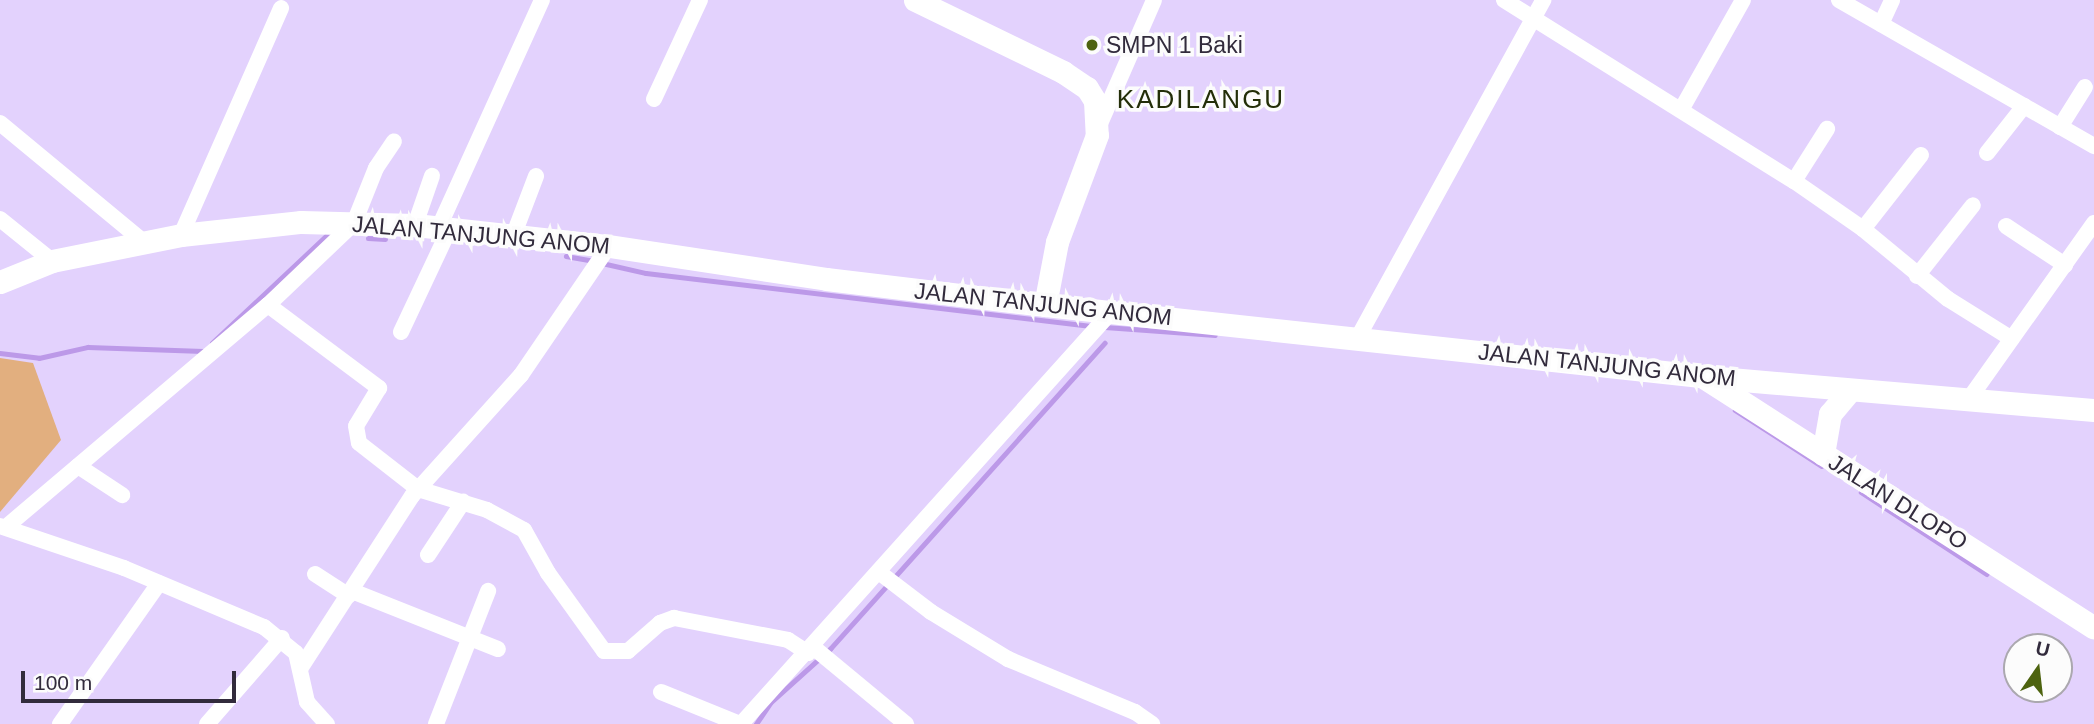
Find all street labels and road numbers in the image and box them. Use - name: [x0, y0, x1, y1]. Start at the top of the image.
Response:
- street label: JALAN TANJUNG ANOM: [350, 210, 612, 260]
- street label: JALAN TANJUNG ANOM: [912, 277, 1174, 331]
- street label: JALAN TANJUNG ANOM: [1476, 338, 1738, 392]
- street label: JALAN DLOPO: [1823, 448, 1973, 556]

